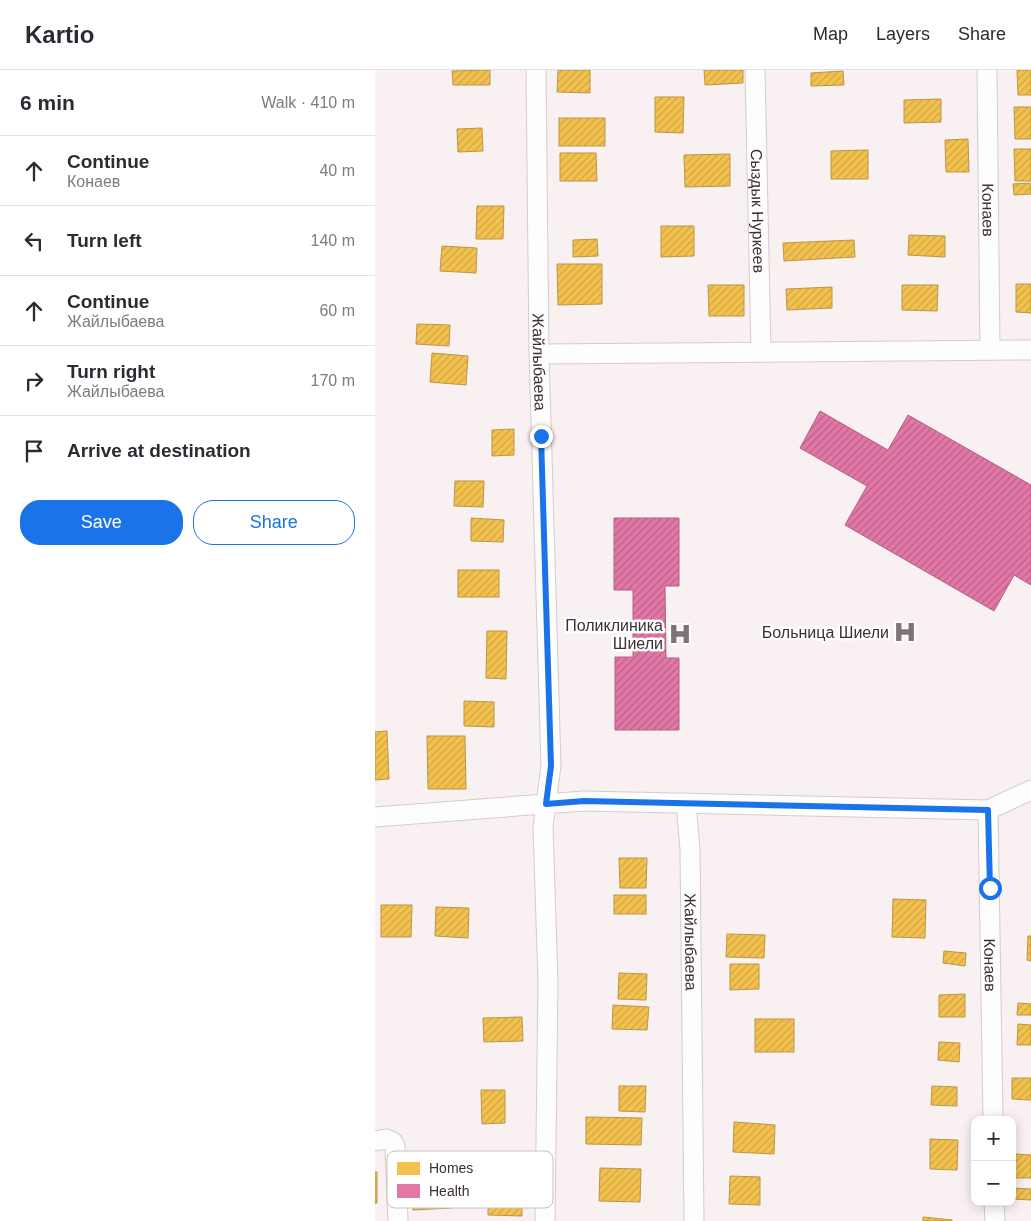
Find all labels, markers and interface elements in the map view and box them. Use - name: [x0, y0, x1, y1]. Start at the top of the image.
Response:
- text: Kartio: [25, 21, 94, 48]
- text: Map: [813, 24, 848, 44]
- text: Layers: [876, 24, 930, 44]
- text: Share: [958, 24, 1006, 44]
- text: 6 min: [20, 91, 75, 114]
- text: Walk · 410 m: [261, 94, 355, 111]
- street label: Сыздык Нуркеев: [748, 149, 767, 273]
- text: Continue: [67, 151, 149, 172]
- icon: ahead: [20, 157, 48, 185]
- text: 40 m: [319, 162, 355, 179]
- text: Конаев: [67, 173, 120, 190]
- street label: Конаев: [979, 183, 997, 237]
- icon: left: [20, 227, 48, 255]
- text: Turn left: [67, 230, 142, 251]
- text: 140 m: [311, 232, 355, 249]
- text: Continue: [67, 291, 149, 312]
- icon: ahead: [20, 297, 48, 325]
- text: 60 m: [319, 302, 355, 319]
- text: Жайлыбаева: [67, 313, 164, 330]
- street label: Жайлыбаева: [530, 313, 549, 411]
- text: Turn right: [67, 361, 155, 382]
- icon: right: [20, 367, 48, 395]
- text: 170 m: [311, 372, 355, 389]
- text: Жайлыбаева: [67, 383, 164, 400]
- route end: [530, 425, 553, 448]
- icon: arrive: [20, 437, 48, 465]
- text: Arrive at destination: [67, 440, 251, 461]
- button: Save: [20, 500, 183, 545]
- button: Share: [193, 500, 355, 545]
- place label: Поликлиника Шиели: [565, 617, 663, 652]
- hospital icon: Больница Шиели: [892, 619, 918, 645]
- hospital icon: Поликлиника Шиели: [667, 621, 693, 647]
- place label: Больница Шиели: [762, 624, 889, 641]
- route start: [979, 877, 1002, 900]
- street label: Жайлыбаева: [681, 893, 700, 991]
- street label: Конаев: [981, 938, 999, 992]
- map controls: [971, 1116, 1016, 1206]
- button: +: [971, 1116, 1016, 1161]
- legend: [387, 1151, 553, 1208]
- text: Homes: [429, 1160, 473, 1176]
- button: −: [971, 1161, 1016, 1206]
- text: Health: [429, 1183, 469, 1199]

